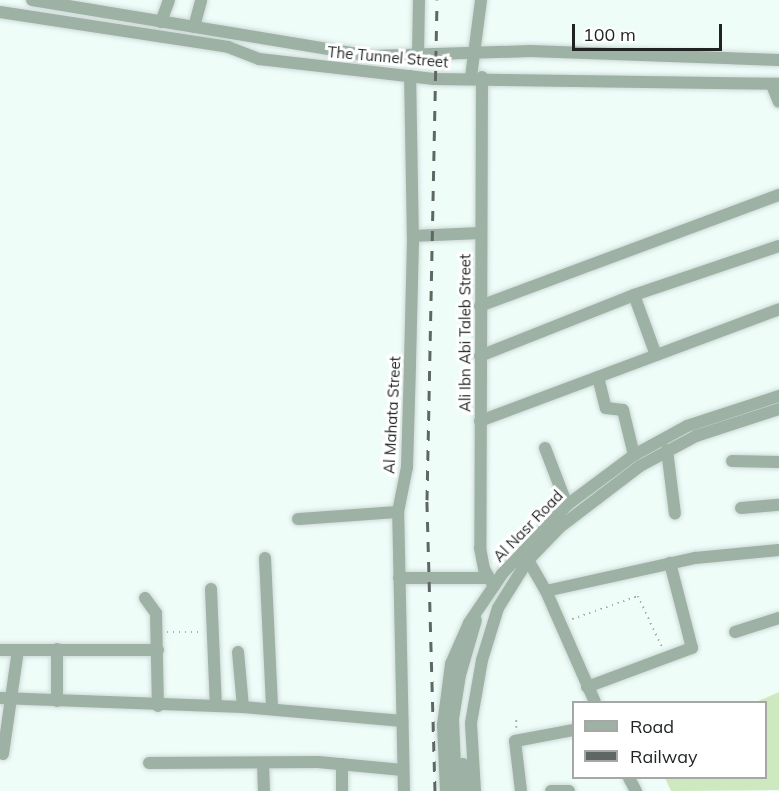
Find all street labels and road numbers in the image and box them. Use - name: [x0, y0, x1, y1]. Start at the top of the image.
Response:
- street label: The Tunnel Street: [327, 43, 449, 71]
- street label: Ali Ibn Abi Taleb Street: [456, 254, 474, 412]
- street label: Al Mahata Street: [380, 356, 404, 474]
- street label: Al Nasr Road: [489, 487, 567, 565]

